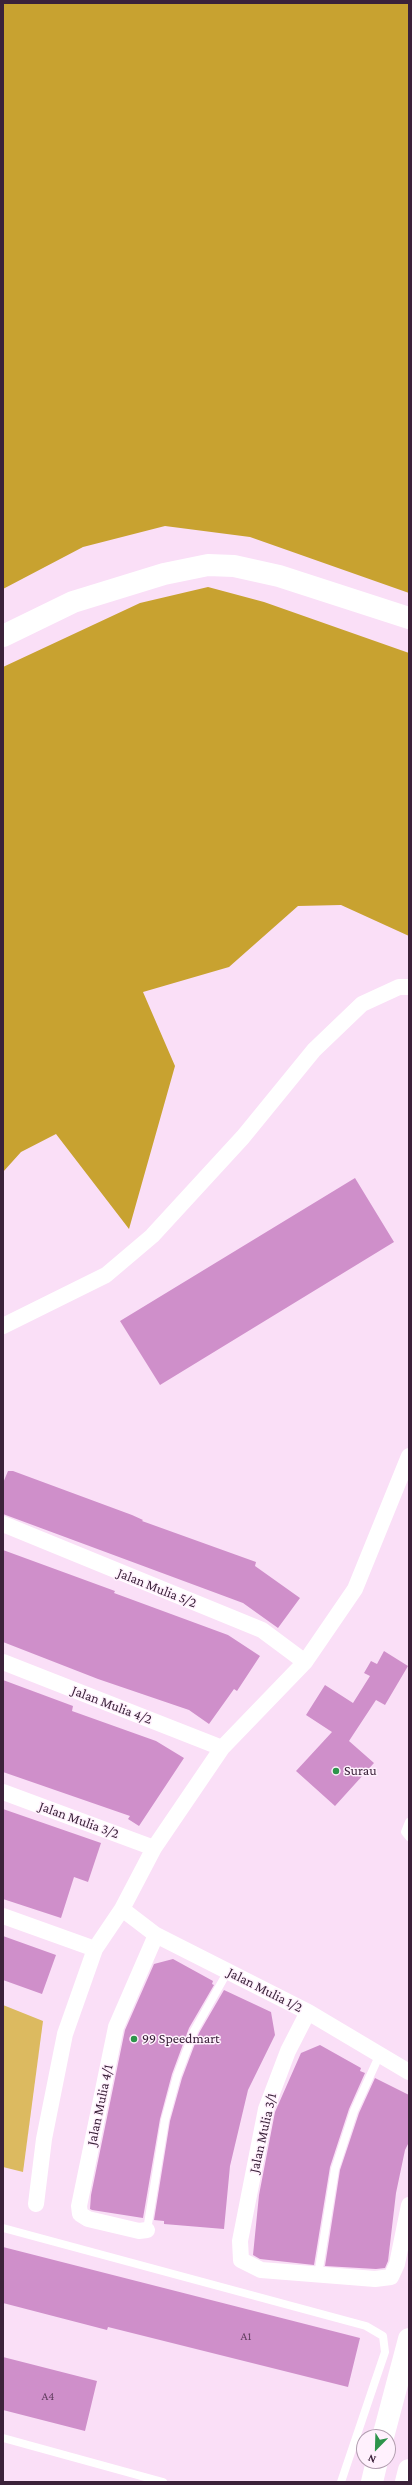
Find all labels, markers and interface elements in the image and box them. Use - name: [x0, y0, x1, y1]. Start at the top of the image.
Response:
- street label: Jalan Mulia 5/2: [115, 1564, 199, 1612]
- street label: Jalan Mulia 4/2: [69, 1682, 155, 1728]
- place label: Surau: [344, 1763, 377, 1779]
- marker: Surau: [331, 1766, 341, 1776]
- street label: Jalan Mulia 3/2: [37, 1798, 121, 1842]
- street label: Jalan Mulia 1/2: [225, 1964, 305, 2016]
- place label: 99 Speedmart: [142, 2031, 220, 2047]
- marker: 99 Speedmart: [129, 2034, 139, 2044]
- street label: Jalan Mulia 4/1: [83, 2063, 117, 2147]
- street label: Jalan Mulia 3/1: [246, 2091, 280, 2175]
- house number: A1: [241, 2329, 251, 2343]
- house number: A4: [42, 2389, 54, 2403]
- north arrow: [356, 2429, 396, 2469]
- text: N: [366, 2452, 377, 2466]

